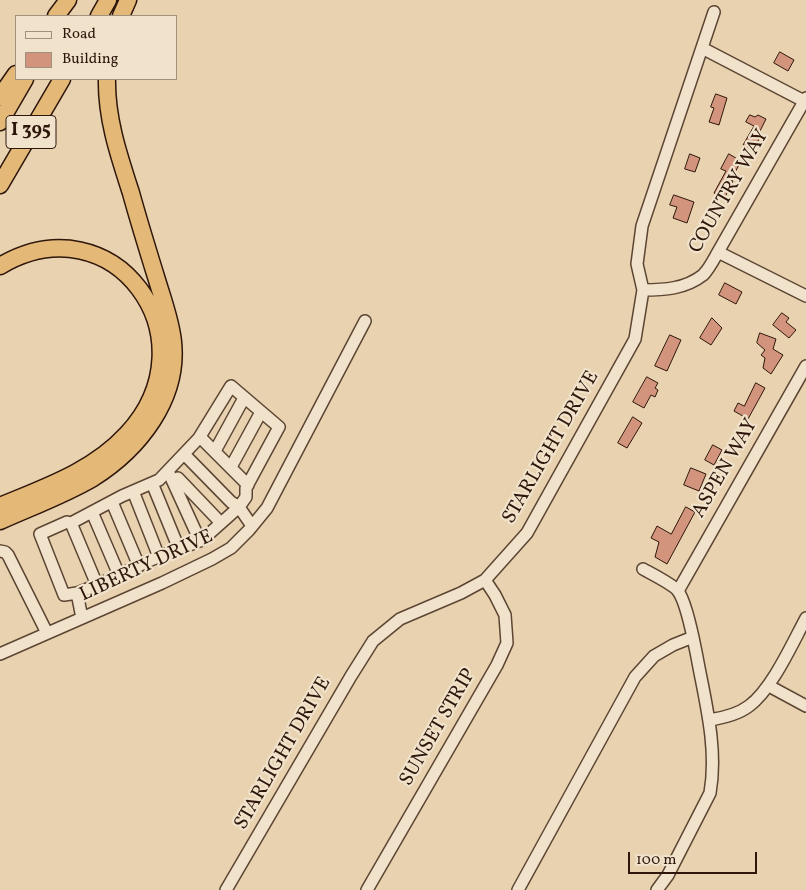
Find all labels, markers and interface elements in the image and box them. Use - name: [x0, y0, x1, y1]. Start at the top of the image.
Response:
- legend: [15, 15, 178, 80]
- text: Road: [62, 24, 96, 45]
- text: Building: [62, 49, 118, 70]
- road number: I 395: [6, 115, 56, 148]
- street label: COUNTRY WAY: [685, 126, 775, 258]
- street label: STARLIGHT DRIVE: [498, 367, 606, 529]
- street label: ASPEN WAY: [688, 415, 764, 523]
- street label: LIBERTY DRIVE: [76, 526, 218, 608]
- street label: SUNSET STRIP: [396, 665, 482, 791]
- street label: STARLIGHT DRIVE: [230, 673, 338, 835]
- scale bar: [631, 842, 760, 874]
- text: 100 m: [636, 850, 676, 871]

